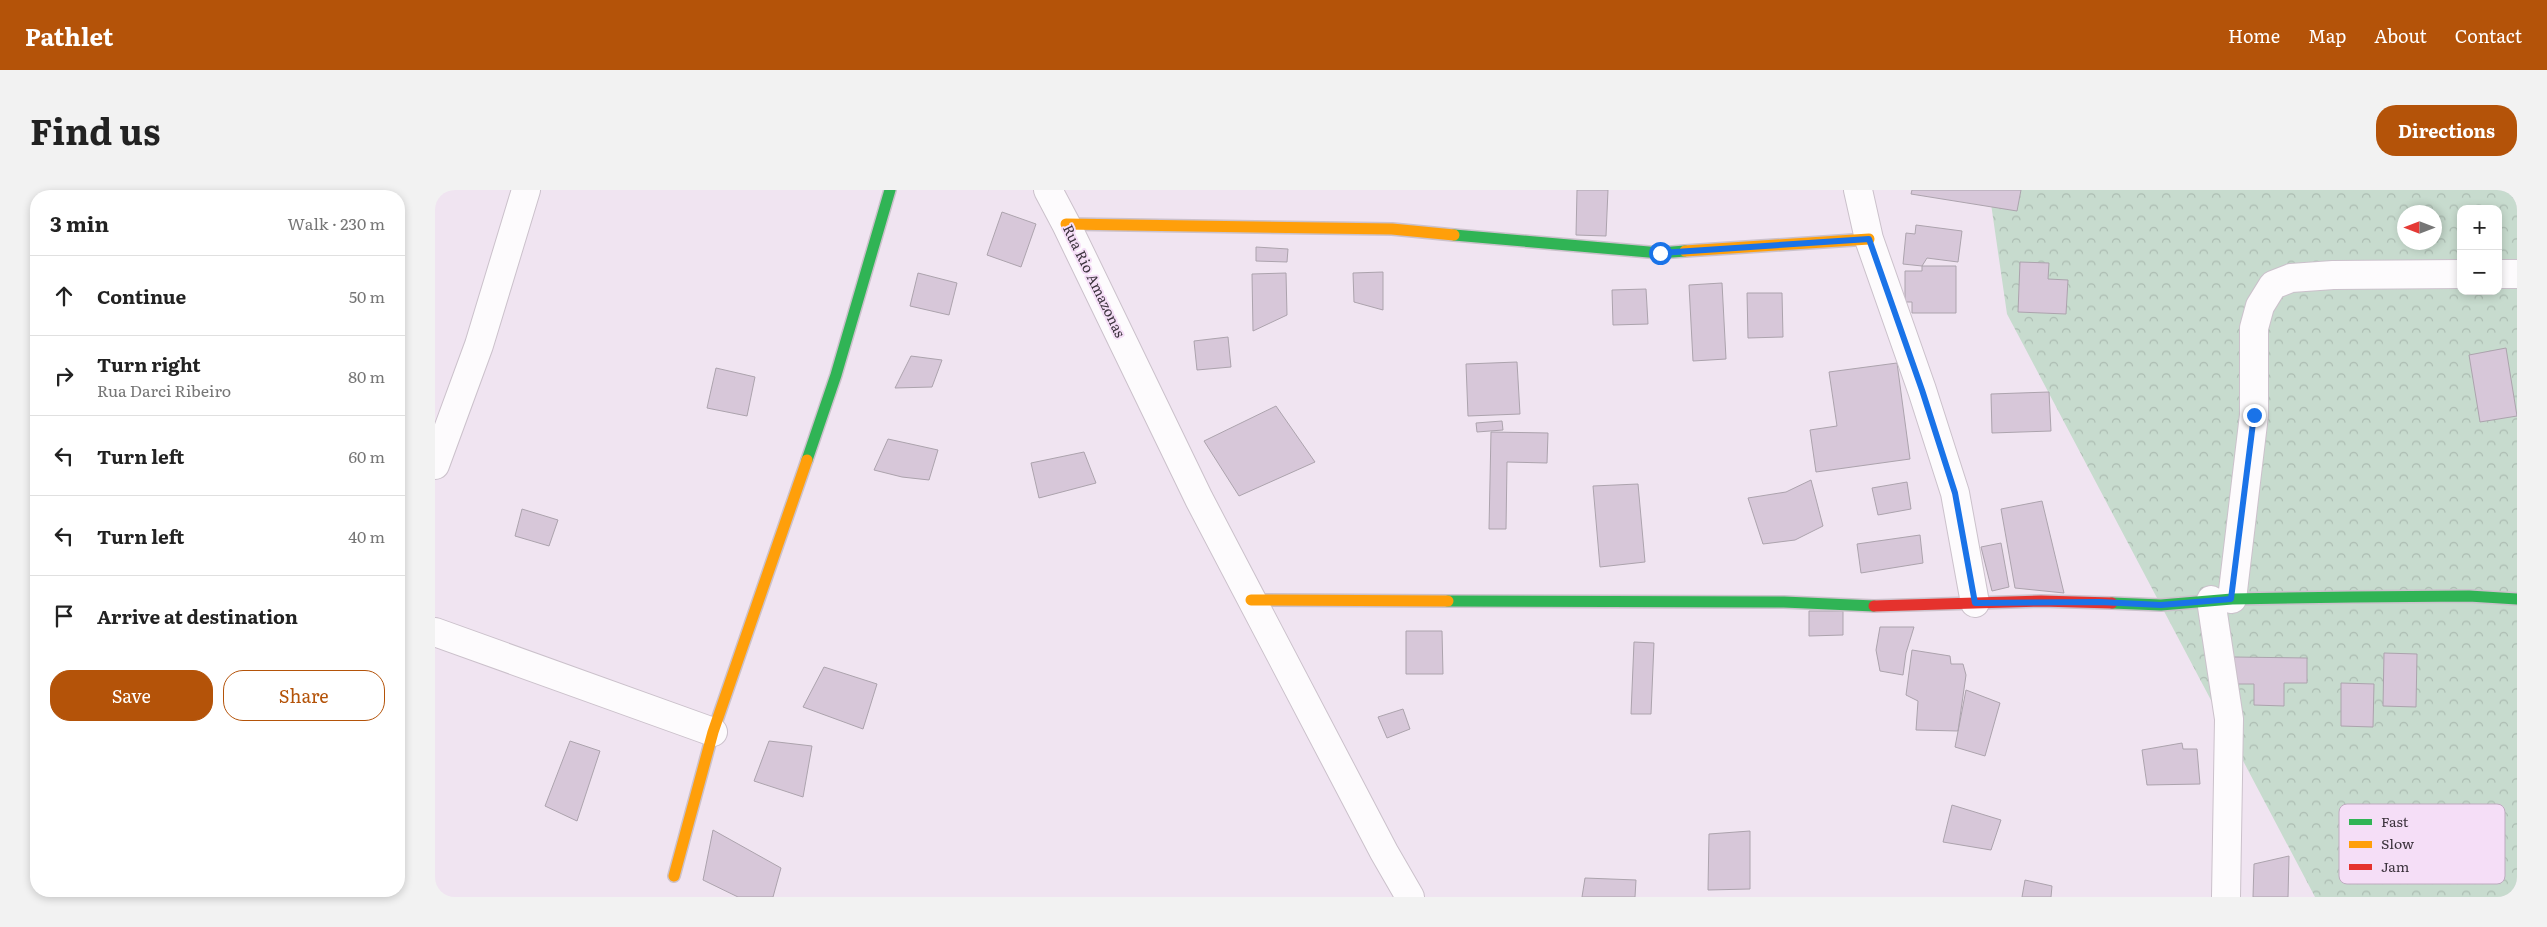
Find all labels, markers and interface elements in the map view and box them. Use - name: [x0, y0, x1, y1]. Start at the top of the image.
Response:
- text: Pathlet: [25, 18, 113, 53]
- text: Home: [2228, 22, 2280, 49]
- text: Map: [2308, 22, 2346, 49]
- text: About: [2374, 22, 2427, 49]
- text: Contact: [2455, 22, 2522, 49]
- text: Find us: [30, 104, 160, 156]
- button: Directions: [2376, 105, 2517, 156]
- north arrow: [2397, 205, 2442, 250]
- map controls: [2457, 205, 2502, 295]
- button: +: [2457, 205, 2502, 250]
- text: 3 min: [50, 207, 109, 238]
- text: Walk · 230 m: [288, 211, 385, 235]
- street label: Rua Rio Amazonas: [1059, 221, 1131, 340]
- route start: [1649, 242, 1672, 265]
- button: −: [2457, 250, 2502, 295]
- icon: ahead: [50, 282, 78, 310]
- text: Continue: [97, 282, 186, 310]
- text: 50 m: [349, 284, 385, 308]
- text: Turn right: [97, 350, 201, 378]
- icon: right: [50, 362, 78, 390]
- text: 80 m: [348, 364, 385, 388]
- text: Rua Darci Ribeiro: [97, 378, 231, 402]
- route end: [2243, 404, 2266, 427]
- icon: left: [50, 442, 78, 470]
- text: Turn left: [97, 442, 184, 470]
- text: 60 m: [348, 444, 385, 468]
- icon: left: [50, 522, 78, 550]
- text: Turn left: [97, 522, 184, 550]
- text: 40 m: [348, 524, 385, 548]
- icon: arrive: [50, 602, 78, 630]
- text: Arrive at destination: [97, 602, 298, 630]
- button: Save: [50, 670, 213, 721]
- button: Share: [223, 670, 385, 721]
- legend: [2339, 804, 2505, 884]
- text: Fast: [2381, 811, 2409, 831]
- text: Slow: [2381, 833, 2414, 853]
- text: Jam: [2381, 856, 2410, 876]

